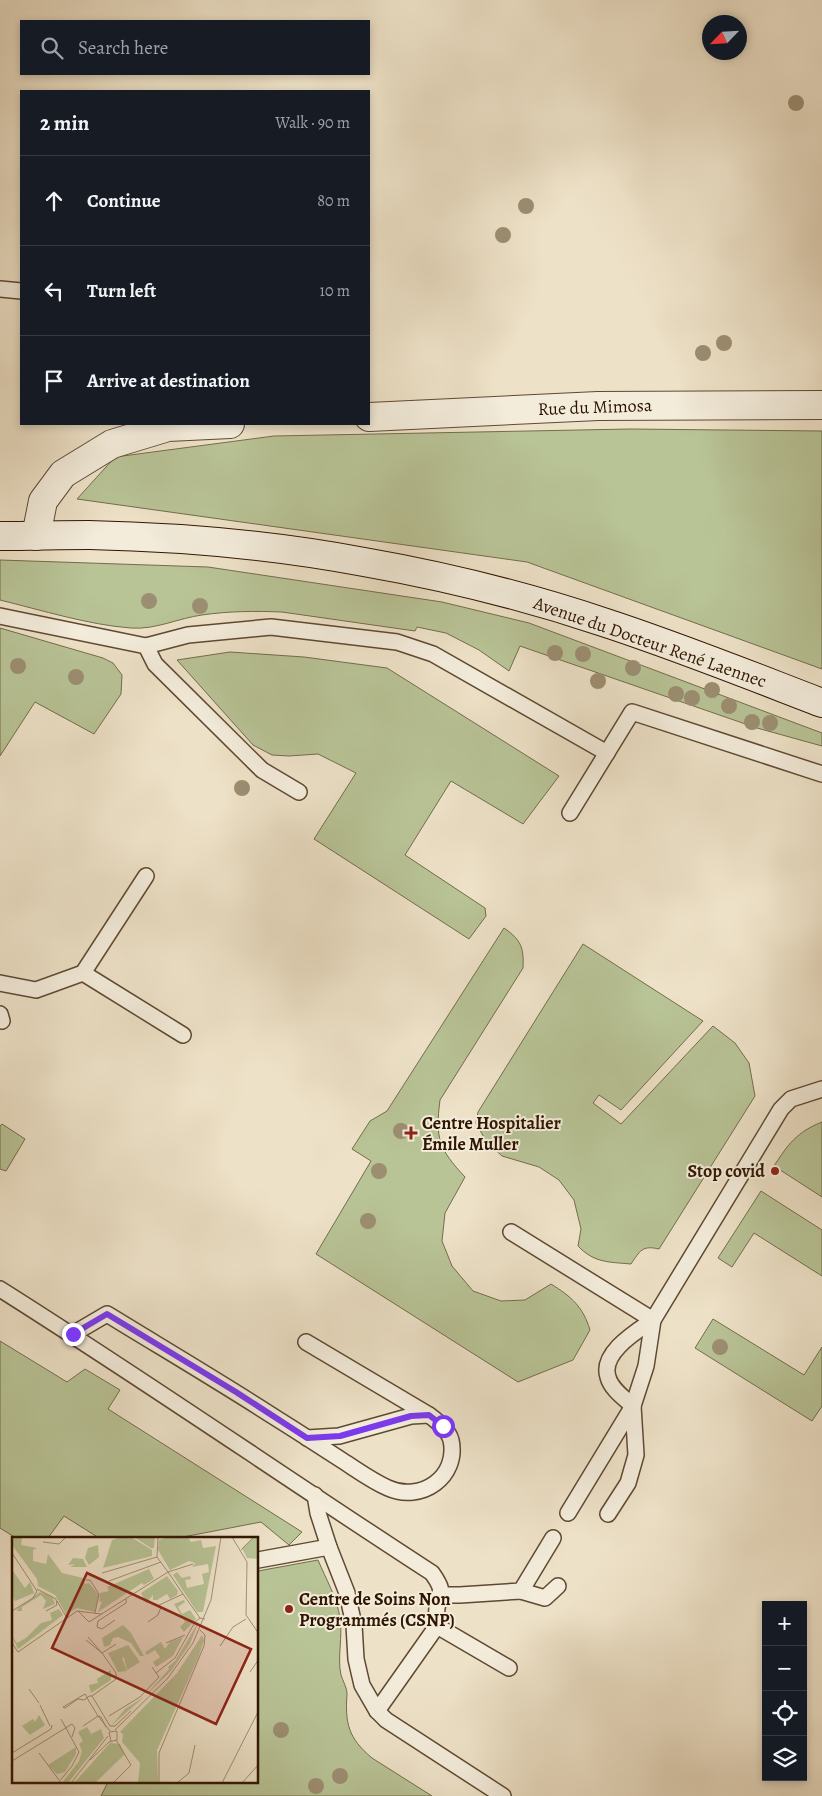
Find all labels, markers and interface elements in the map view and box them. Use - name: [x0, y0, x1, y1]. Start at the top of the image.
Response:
- north arrow: [702, 15, 747, 60]
- search box: [20, 20, 370, 75]
- icon: search: [38, 34, 66, 62]
- text: Search here: [78, 35, 168, 61]
- text: 2 min: [40, 109, 89, 137]
- text: Walk · 90 m: [275, 112, 350, 134]
- icon: ahead: [40, 187, 68, 215]
- text: Continue: [87, 188, 161, 214]
- text: 80 m: [317, 190, 350, 212]
- icon: left: [40, 277, 68, 305]
- text: Turn left: [87, 278, 156, 304]
- text: 10 m: [320, 280, 350, 302]
- icon: arrive: [40, 367, 68, 395]
- text: Arrive at destination: [87, 368, 250, 394]
- street label: Rue du Mimosa: [537, 393, 653, 421]
- street label: Avenue du Docteur René Laennec: [530, 591, 770, 693]
- place label: Centre Hospitalier Émile Muller: [422, 1111, 561, 1156]
- marker: Centre Hospitalier Émile Muller: [404, 1126, 418, 1140]
- place label: Stop covid: [687, 1159, 765, 1183]
- marker: Stop covid: [769, 1165, 781, 1177]
- route end: [62, 1323, 85, 1346]
- route start: [432, 1415, 455, 1438]
- inset map: [12, 1537, 259, 1784]
- place label: Centre de Soins Non Programmés (CSNP): [299, 1587, 455, 1632]
- map controls: [762, 1601, 807, 1781]
- button: +: [762, 1601, 807, 1646]
- marker: Centre de Soins Non Programmés (CSNP): [283, 1603, 295, 1615]
- button: −: [762, 1646, 807, 1691]
- button: locate: [762, 1691, 807, 1736]
- button: layers: [762, 1736, 807, 1781]

